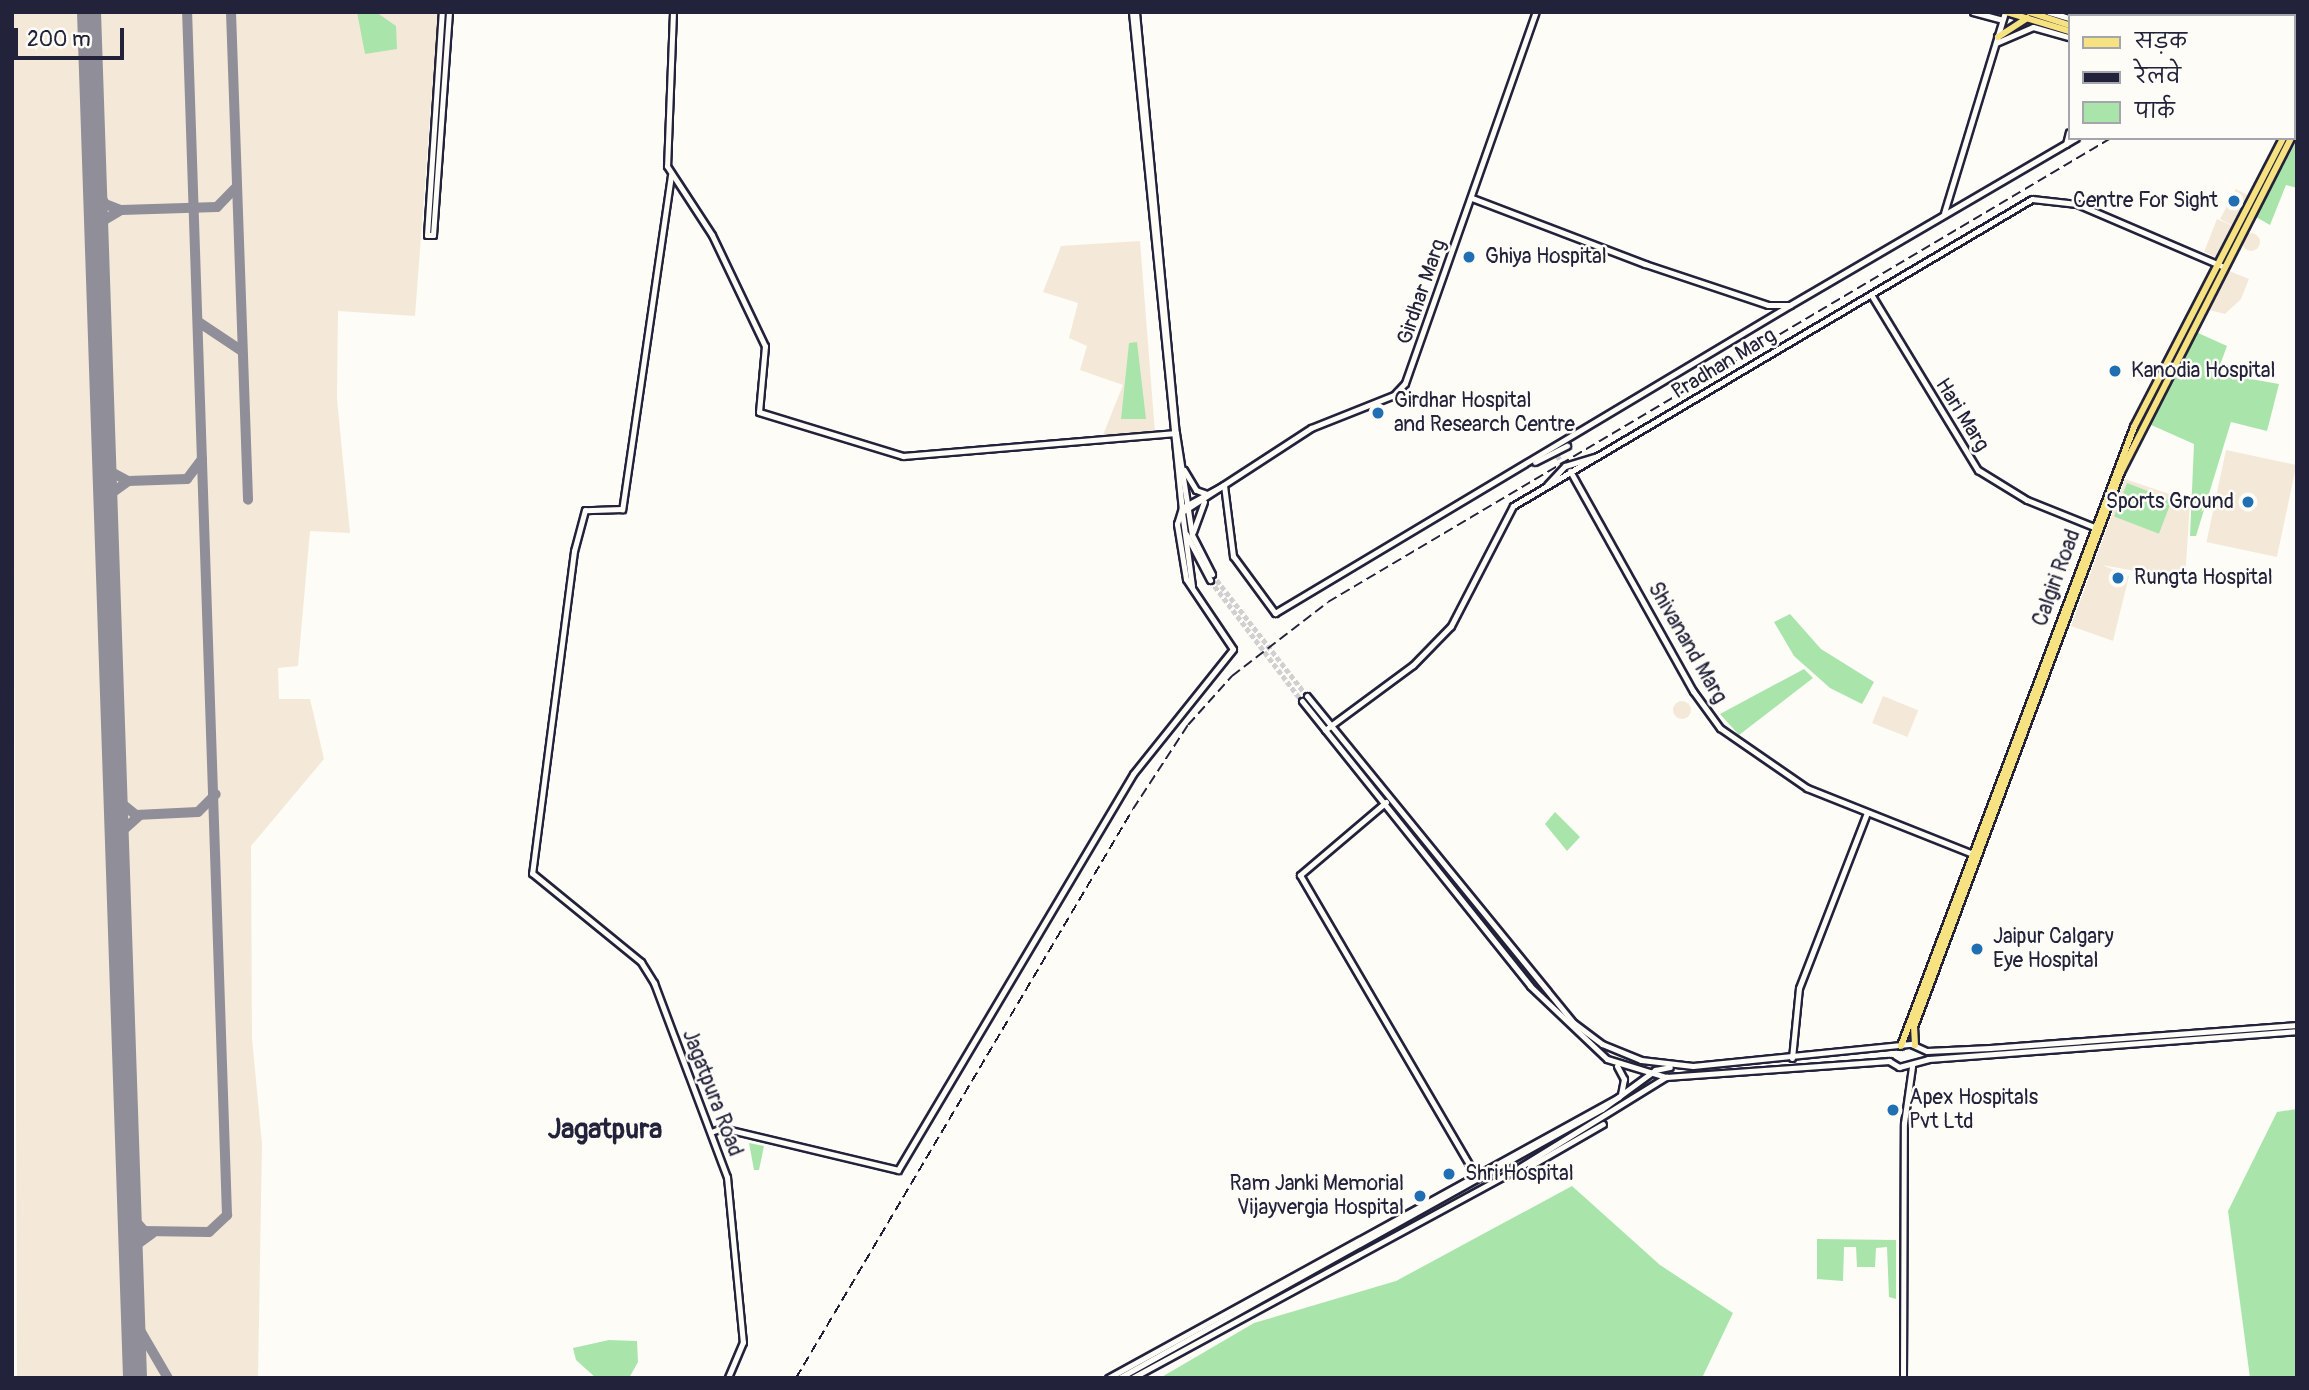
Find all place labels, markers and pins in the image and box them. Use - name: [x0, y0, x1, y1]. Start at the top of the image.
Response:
- place label: Centre For Sight: [2073, 188, 2218, 214]
- marker: Centre For Sight: [2224, 191, 2244, 211]
- place label: Ghiya Hospital: [1485, 244, 1607, 270]
- marker: Ghiya Hospital: [1459, 247, 1479, 267]
- place label: Kanodia Hospital: [2131, 358, 2276, 384]
- marker: Kanodia Hospital: [2105, 361, 2125, 381]
- place label: Girdhar Hospital and Research Centre: [1394, 388, 1575, 438]
- marker: Girdhar Hospital and Research Centre: [1368, 403, 1388, 423]
- place label: Sports Ground: [2106, 489, 2234, 515]
- marker: Sports Ground: [2240, 494, 2256, 510]
- place label: Rungta Hospital: [2134, 565, 2273, 591]
- marker: Rungta Hospital: [2108, 568, 2128, 588]
- place label: Jaipur Calgary Eye Hospital: [1993, 924, 2114, 974]
- marker: Jaipur Calgary Eye Hospital: [1967, 939, 1987, 959]
- place label: Apex Hospitals Pvt Ltd: [1909, 1085, 2038, 1135]
- marker: Apex Hospitals Pvt Ltd: [1883, 1100, 1903, 1120]
- place label: Shri Hospital: [1465, 1161, 1574, 1187]
- marker: Shri Hospital: [1439, 1164, 1459, 1184]
- place label: Ram Janki Memorial Vijayvergia Hospital: [1230, 1171, 1404, 1221]
- marker: Ram Janki Memorial Vijayvergia Hospital: [1410, 1186, 1430, 1206]

